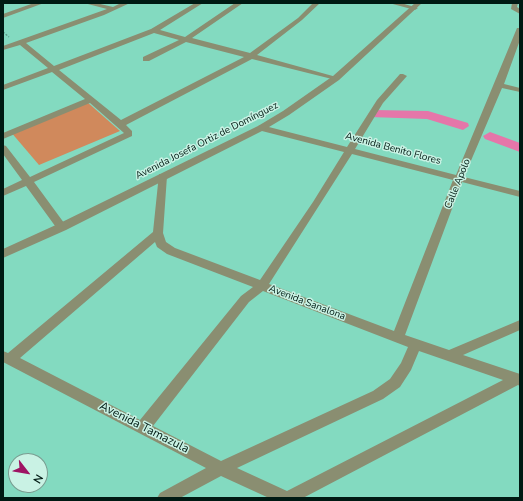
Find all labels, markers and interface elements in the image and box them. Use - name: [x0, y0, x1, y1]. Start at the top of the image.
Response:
- street label: Avenida Josefa Ortiz de Domínguez: [134, 100, 280, 182]
- street label: Avenida Benito Flores: [344, 130, 442, 168]
- street label: Calle Apolo: [443, 157, 473, 211]
- street label: Avenida Sanalona: [267, 283, 347, 323]
- street label: Avenida Tamazula: [97, 399, 191, 457]
- north arrow: [8, 453, 48, 493]
- text: N: [29, 472, 46, 486]

